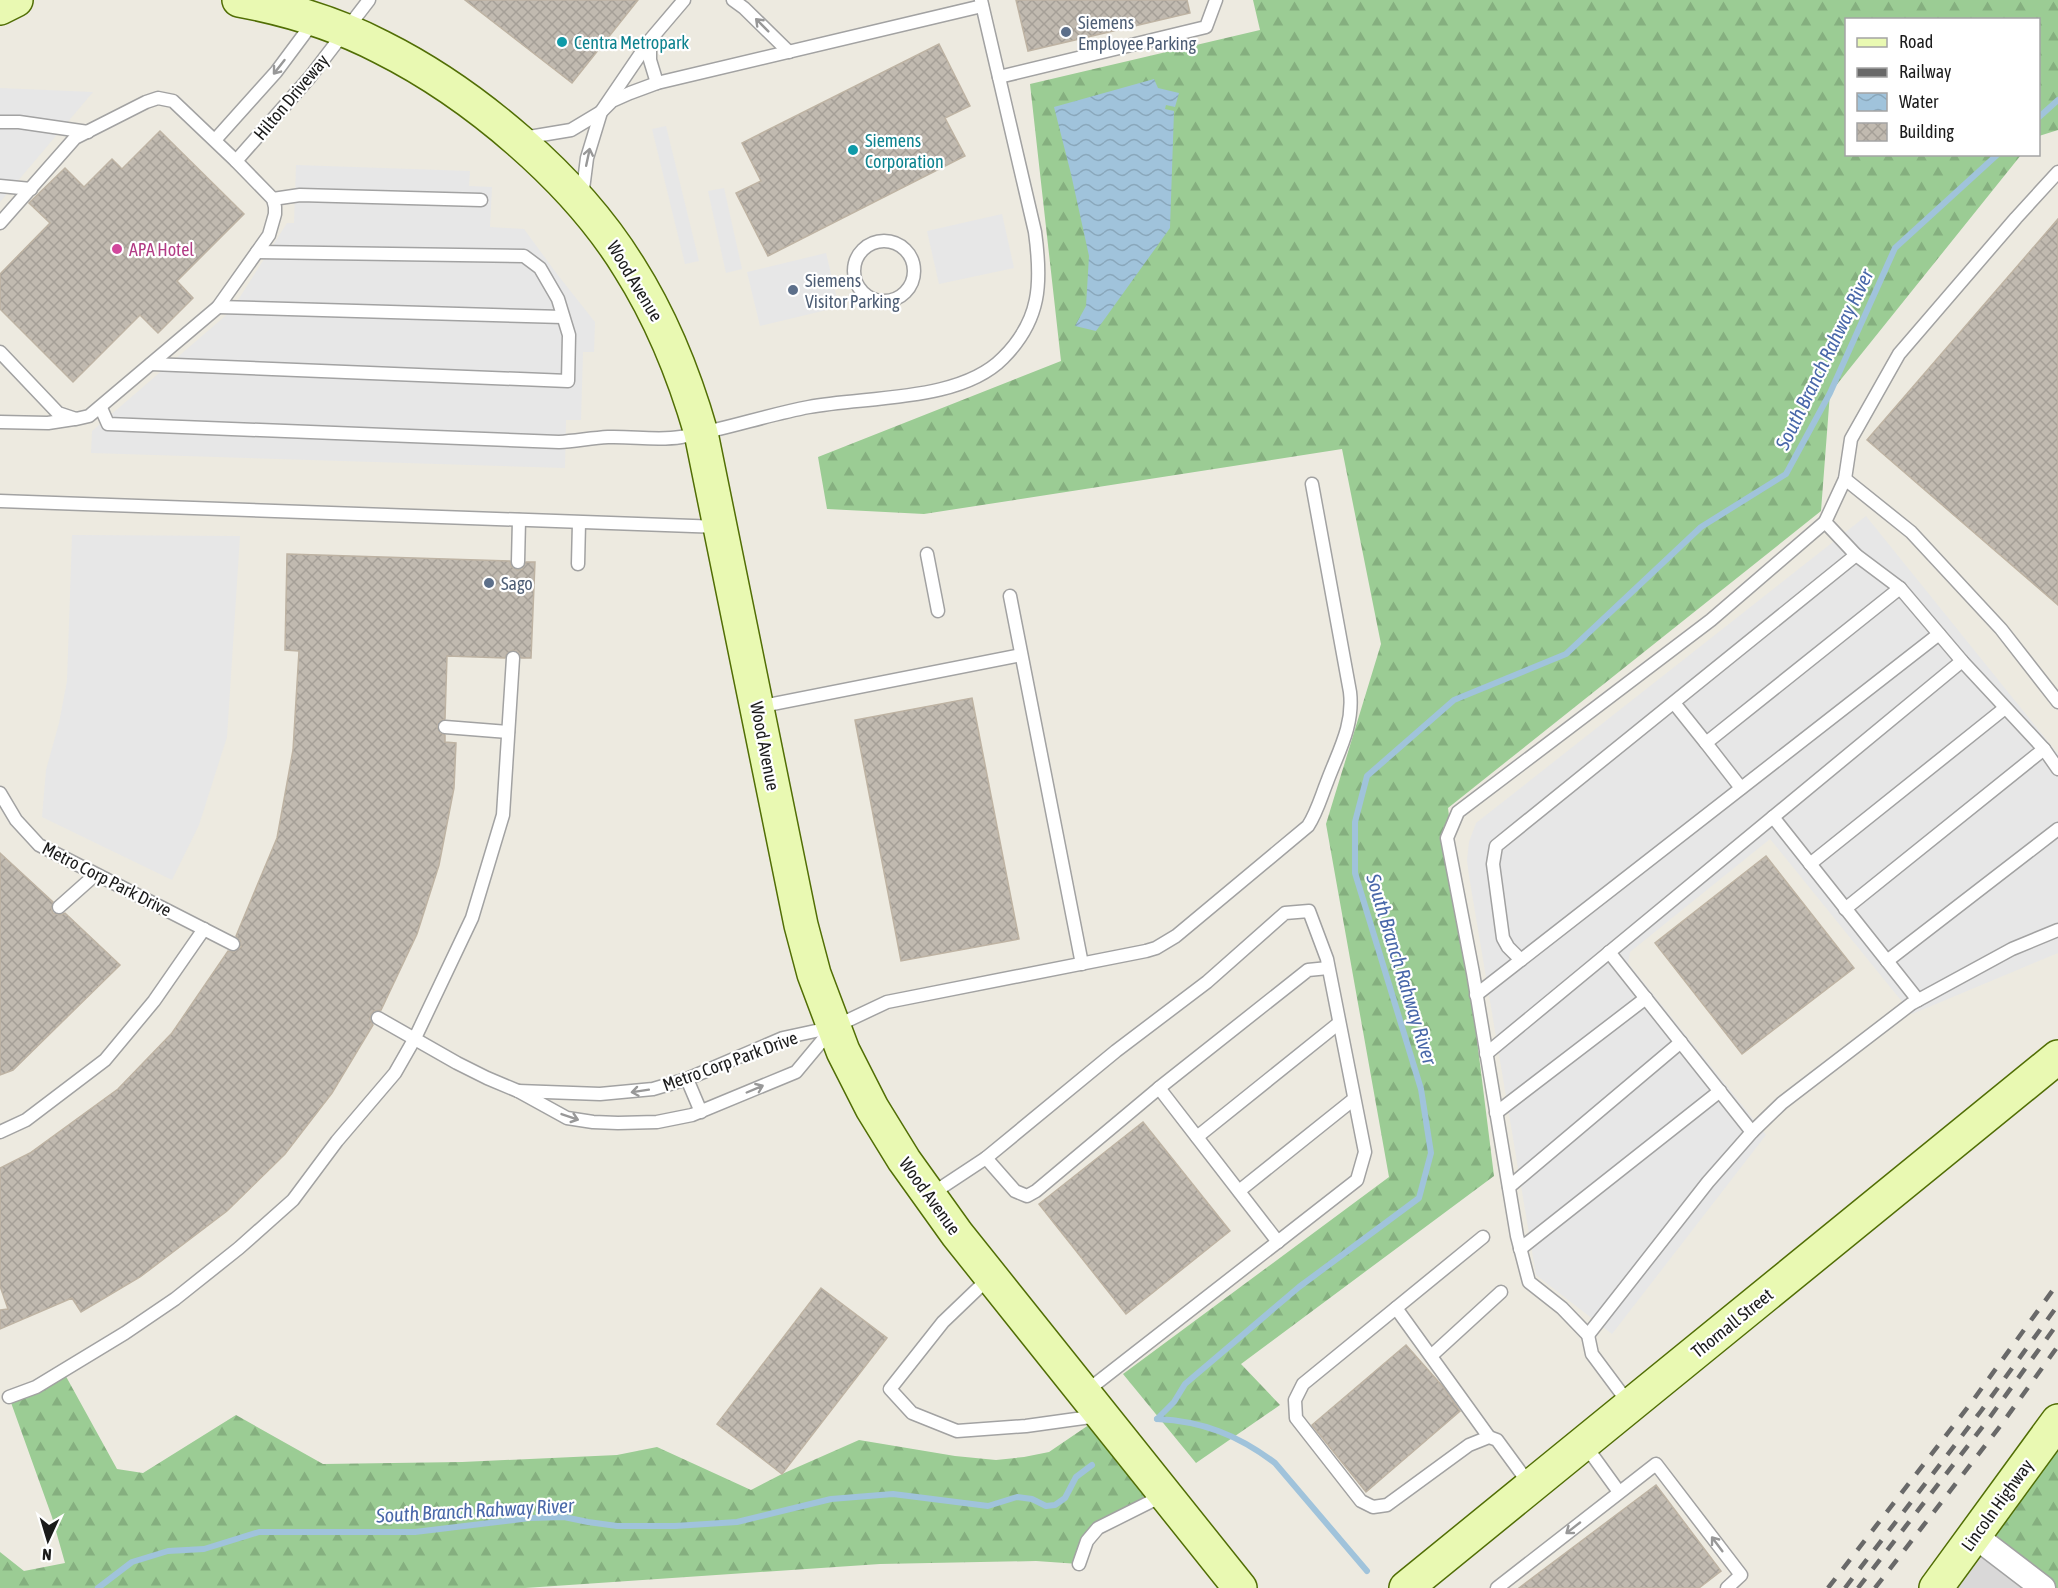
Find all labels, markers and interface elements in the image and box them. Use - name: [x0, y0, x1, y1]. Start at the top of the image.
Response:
- place label: Siemens Employee Parking: [1078, 12, 1196, 54]
- one-way arrow: [754, 18, 769, 33]
- legend: [1845, 18, 2040, 156]
- marker: Siemens Employee Parking: [1059, 25, 1073, 39]
- text: Road: [1899, 31, 1933, 52]
- place label: Centra Metropark: [574, 32, 689, 53]
- marker: Centra Metropark: [555, 35, 569, 49]
- street label: Hilton Driveway: [249, 50, 333, 144]
- one-way arrow: [273, 58, 286, 74]
- text: Railway: [1899, 61, 1951, 82]
- text: Water: [1899, 91, 1939, 112]
- text: Building: [1899, 121, 1954, 142]
- place label: Siemens Corporation: [865, 130, 944, 172]
- marker: Siemens Corporation: [846, 143, 860, 157]
- one-way arrow: [583, 148, 594, 167]
- street label: Wood Avenue: [603, 237, 667, 325]
- place label: APA Hotel: [129, 239, 194, 260]
- marker: APA Hotel: [110, 242, 124, 256]
- water label: South Branch Rahway River: [1770, 264, 1878, 454]
- place label: Siemens Visitor Parking: [805, 270, 900, 312]
- marker: Siemens Visitor Parking: [786, 283, 800, 297]
- place label: Sago: [501, 573, 533, 594]
- marker: Sago: [482, 576, 496, 590]
- street label: Wood Avenue: [746, 700, 784, 792]
- street label: Metro Corp Park Drive: [39, 837, 175, 921]
- water label: South Branch Rahway River: [1362, 870, 1442, 1068]
- street label: Metro Corp Park Drive: [660, 1027, 800, 1095]
- one-way arrow: [745, 1083, 764, 1094]
- one-way arrow: [630, 1086, 650, 1097]
- one-way arrow: [560, 1112, 579, 1123]
- street label: Wood Avenue: [895, 1153, 965, 1239]
- street label: Thornall Street: [1687, 1284, 1777, 1362]
- street label: Lincoln Highway: [1957, 1455, 2037, 1555]
- water label: South Branch Rahway River: [375, 1493, 576, 1527]
- north arrow: [18, 1510, 78, 1570]
- one-way arrow: [1566, 1522, 1582, 1535]
- one-way arrow: [1711, 1536, 1724, 1552]
- text: N: [42, 1546, 52, 1564]

